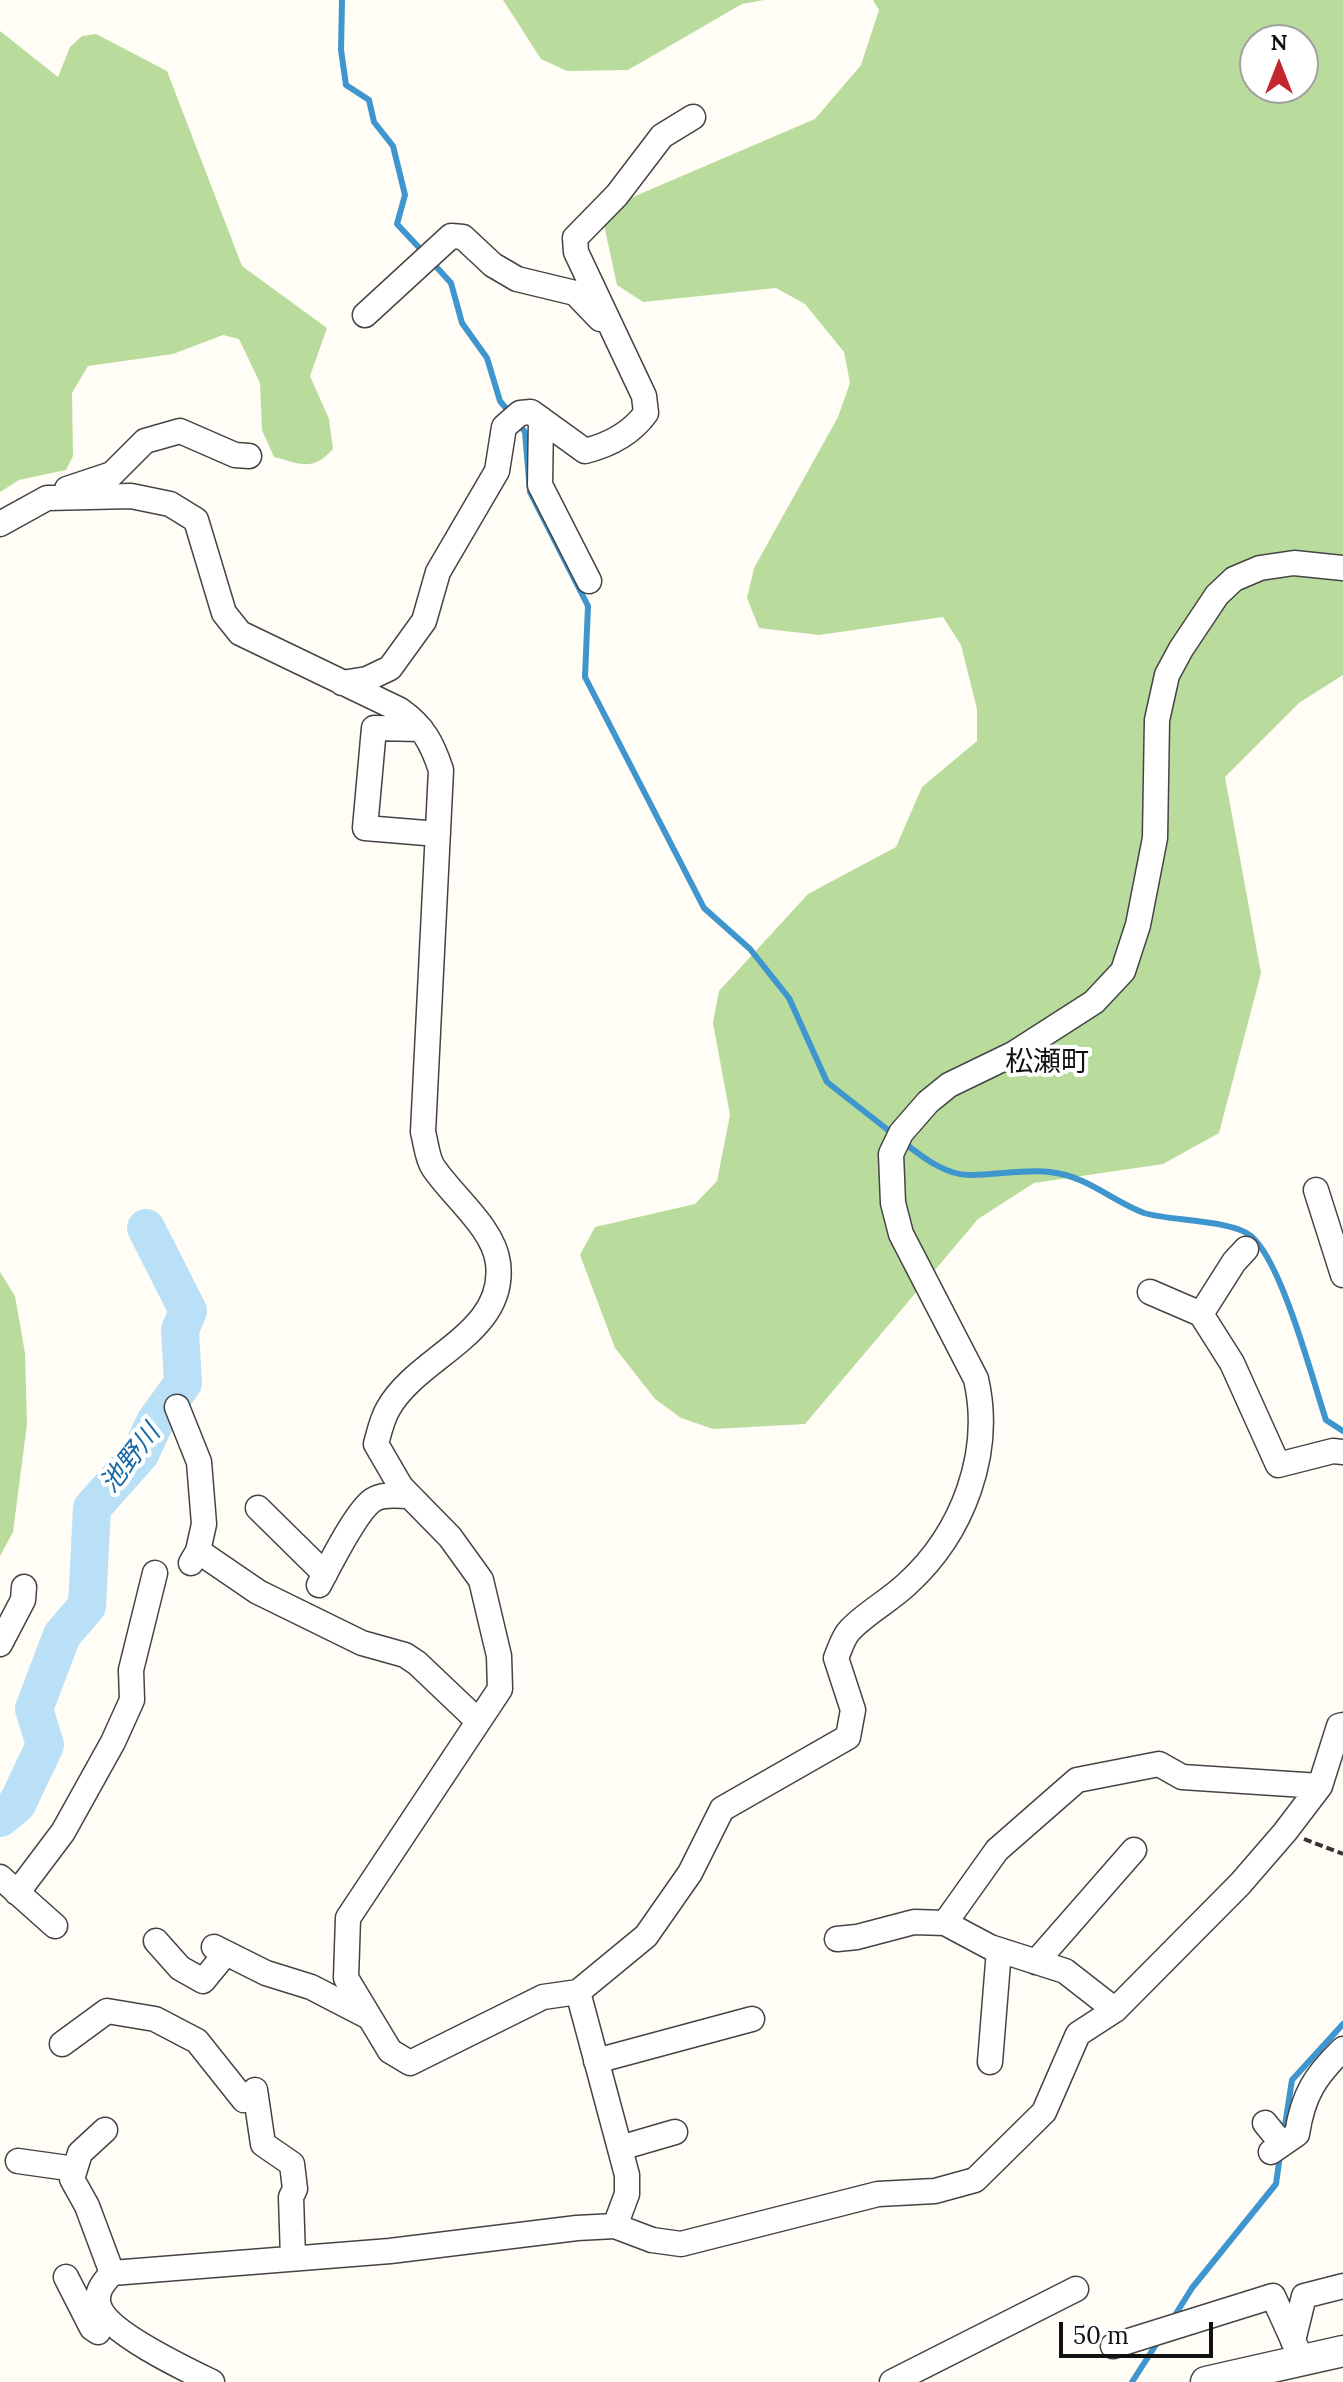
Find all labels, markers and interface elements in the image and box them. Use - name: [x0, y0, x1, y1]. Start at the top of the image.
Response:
- north arrow: [1239, 24, 1319, 104]
- text: N: [1270, 28, 1288, 56]
- district label: 松瀬町: [1005, 1046, 1089, 1080]
- water label: 池野川: [95, 1419, 167, 1499]
- scale bar: [1063, 2306, 1217, 2356]
- text: 50 m: [1073, 2320, 1129, 2351]

